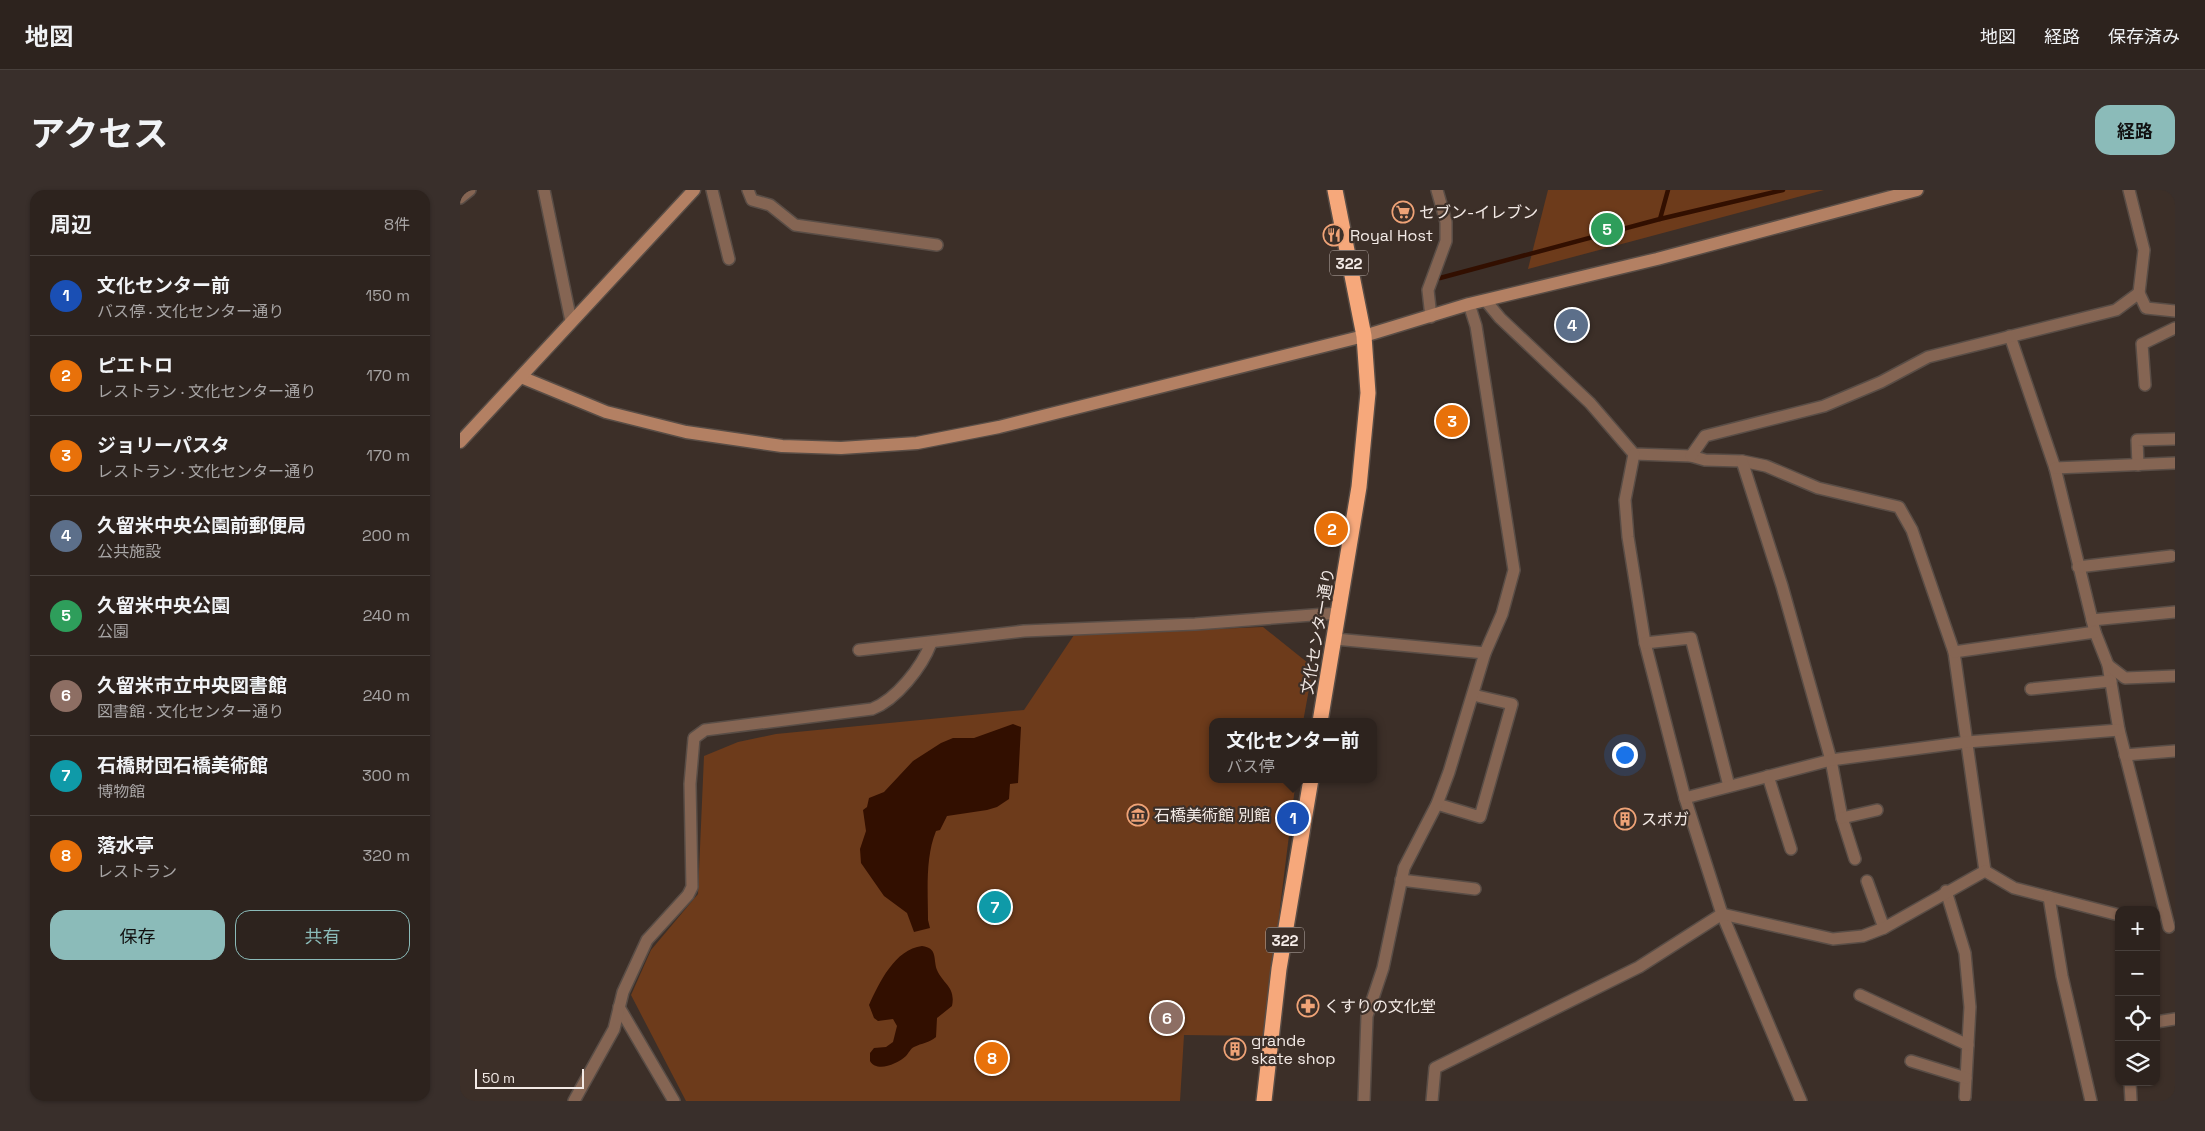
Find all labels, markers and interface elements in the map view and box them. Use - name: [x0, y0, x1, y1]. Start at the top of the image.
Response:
- text: 地図: [25, 21, 73, 52]
- text: 地図: [1980, 25, 2016, 48]
- text: 経路: [2044, 25, 2080, 48]
- text: 保存済み: [2108, 25, 2180, 48]
- button: 経路: [2095, 105, 2175, 155]
- text: アクセス: [30, 112, 168, 156]
- supermarket icon: セブン-イレブン: [1391, 200, 1415, 224]
- place label: セブン-イレブン: [1419, 202, 1538, 223]
- pin: 5: [1591, 210, 1623, 248]
- text: 周辺: [50, 211, 92, 238]
- text: 8件: [384, 214, 410, 235]
- restaurant icon: Royal Host: [1322, 223, 1346, 247]
- place label: Royal Host: [1350, 225, 1433, 246]
- road number: 322: [1330, 250, 1368, 276]
- text: 文化センター前: [97, 273, 230, 298]
- text: 1: [62, 285, 70, 306]
- text: 150 m: [366, 285, 410, 306]
- text: バス停 · 文化センター通り: [97, 301, 284, 322]
- pin: 4: [1556, 306, 1588, 344]
- text: ピエトロ: [97, 353, 173, 378]
- text: 2: [61, 365, 71, 386]
- text: 170 m: [366, 365, 410, 386]
- text: レストラン · 文化センター通り: [97, 381, 316, 402]
- pin: 3: [1436, 402, 1468, 440]
- text: ジョリーパスタ: [97, 433, 230, 458]
- text: 3: [61, 445, 71, 466]
- text: 170 m: [366, 445, 410, 466]
- text: レストラン · 文化センター通り: [97, 461, 316, 482]
- pin: 2: [1316, 510, 1348, 548]
- text: 久留米中央公園前郵便局: [97, 513, 306, 538]
- text: 4: [61, 525, 71, 546]
- text: 200 m: [362, 525, 410, 546]
- text: 公共施設: [97, 541, 161, 562]
- street label: 文化センター通り: [1297, 566, 1339, 696]
- text: 久留米中央公園: [97, 593, 230, 618]
- text: 5: [61, 605, 71, 626]
- text: 240 m: [363, 605, 410, 626]
- text: 公園: [97, 621, 129, 642]
- text: 久留米市立中央図書館: [97, 673, 287, 698]
- text: 6: [61, 685, 71, 706]
- text: 240 m: [363, 685, 410, 706]
- text: 図書館 · 文化センター通り: [97, 701, 284, 722]
- popup: [1209, 718, 1377, 783]
- text: 文化センター前: [1226, 728, 1360, 753]
- your location: [1612, 742, 1638, 768]
- text: 石橋財団石橋美術館: [97, 753, 268, 778]
- text: バス停: [1226, 756, 1275, 777]
- text: 7: [62, 765, 70, 786]
- text: 300 m: [362, 765, 410, 786]
- text: 博物館: [97, 781, 145, 802]
- pin: 1: [1277, 799, 1309, 837]
- museum icon: 石橋美術館 別館: [1126, 803, 1150, 827]
- place label: 石橋美術館 別館: [1154, 805, 1270, 826]
- building icon: スポガ: [1613, 807, 1637, 831]
- place label: スポガ: [1641, 809, 1689, 830]
- text: 落水亭: [97, 833, 154, 858]
- text: 8: [61, 845, 71, 866]
- text: 320 m: [363, 845, 410, 866]
- text: レストラン: [97, 861, 177, 882]
- pin: 7: [979, 888, 1011, 926]
- map controls: [2115, 906, 2160, 1086]
- button: +: [2115, 906, 2160, 951]
- button: 保存: [50, 910, 225, 960]
- button: 共有: [235, 910, 410, 960]
- road number: 322: [1266, 928, 1304, 952]
- button: −: [2115, 951, 2160, 996]
- pharmacy icon: くすりの文化堂: [1296, 994, 1320, 1018]
- place label: くすりの文化堂: [1324, 996, 1436, 1017]
- button: locate: [2115, 996, 2160, 1041]
- pin: 6: [1151, 999, 1183, 1037]
- place label: grande skate shop: [1251, 1030, 1336, 1069]
- building icon: grande skate shop: [1223, 1037, 1247, 1061]
- pin: 8: [976, 1039, 1008, 1077]
- button: layers: [2115, 1041, 2160, 1086]
- scale bar: [475, 1066, 584, 1089]
- text: 50 m: [482, 1069, 515, 1087]

